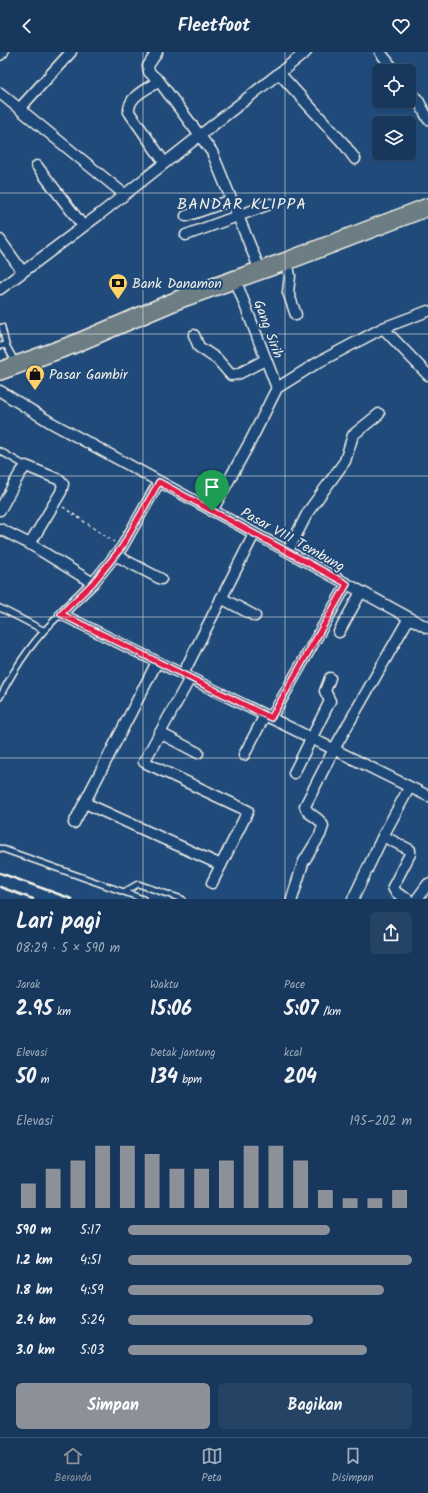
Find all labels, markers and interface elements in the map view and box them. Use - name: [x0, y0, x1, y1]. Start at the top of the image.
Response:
- text: Fleetfoot: [178, 12, 250, 41]
- icon: back: [16, 15, 38, 37]
- icon: heart: [390, 15, 412, 37]
- map controls: [372, 64, 416, 160]
- button: locate: [372, 64, 416, 108]
- button: layers: [372, 116, 416, 160]
- district label: BANDAR KLIPPA: [177, 192, 307, 217]
- bank icon: Bank Danamon: [107, 272, 129, 300]
- place label: Bank Danamon: [132, 273, 222, 295]
- street label: Gang Sirih: [247, 297, 289, 362]
- shop icon: Pasar Gambir: [24, 363, 46, 391]
- place label: Pasar Gambir: [49, 364, 129, 386]
- pin: [195, 470, 229, 511]
- icon: arrive: [201, 476, 223, 498]
- street label: Pasar VIII Tembung: [236, 502, 349, 578]
- text: Lari pagi: [16, 905, 101, 940]
- button: share: [370, 912, 412, 954]
- text: 08:29 · 5 × 590 m: [16, 938, 120, 959]
- text: Jarak: [16, 976, 40, 994]
- text: Waktu: [150, 976, 178, 994]
- text: Pace: [284, 976, 305, 994]
- text: 2.95: [16, 994, 53, 1026]
- text: 15:06: [150, 994, 192, 1026]
- text: 5:07: [284, 994, 319, 1026]
- text: km: [53, 1003, 71, 1021]
- text: /km: [319, 1003, 341, 1021]
- text: Elevasi: [16, 1044, 47, 1062]
- text: Detak jantung: [150, 1044, 215, 1062]
- text: kcal: [284, 1044, 302, 1062]
- text: 50: [16, 1062, 36, 1094]
- text: 134: [150, 1062, 178, 1094]
- text: 204: [284, 1062, 317, 1094]
- text: m: [36, 1071, 50, 1089]
- text: bpm: [178, 1071, 202, 1089]
- text: Elevasi: [16, 1111, 53, 1132]
- text: 195–202 m: [349, 1111, 412, 1132]
- text: 590 m: [16, 1220, 51, 1241]
- text: 5:17: [80, 1220, 100, 1241]
- text: 1.2 km: [16, 1250, 53, 1271]
- text: 4:51: [80, 1250, 101, 1271]
- text: 1.8 km: [16, 1280, 53, 1301]
- text: 4:59: [80, 1280, 104, 1301]
- text: 2.4 km: [16, 1310, 56, 1331]
- text: 5:24: [80, 1310, 105, 1331]
- text: 3.0 km: [16, 1340, 55, 1361]
- text: 5:03: [80, 1340, 104, 1361]
- button: Simpan: [16, 1383, 210, 1429]
- button: Bagikan: [218, 1383, 412, 1429]
- tab: Beranda: [54, 1445, 92, 1487]
- tab: Peta: [201, 1445, 223, 1487]
- tab: Disimpan: [331, 1445, 374, 1487]

